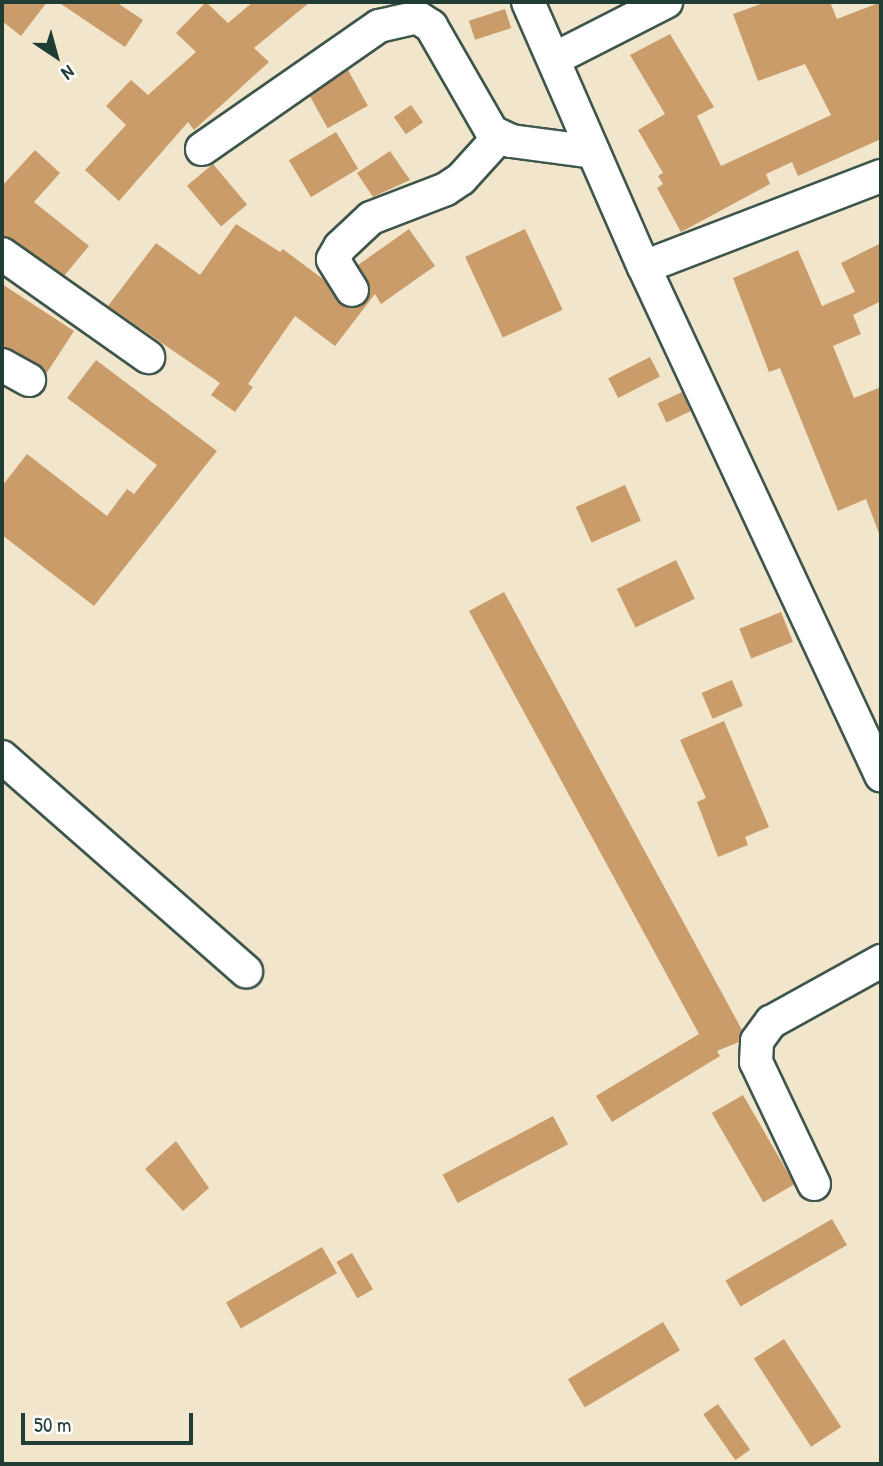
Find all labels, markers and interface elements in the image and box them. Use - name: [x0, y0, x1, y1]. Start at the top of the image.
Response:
- north arrow: [21, 21, 91, 91]
- text: N: [57, 59, 80, 86]
- scale bar: [24, 1400, 196, 1444]
- text: 50 m: [34, 1410, 71, 1439]

